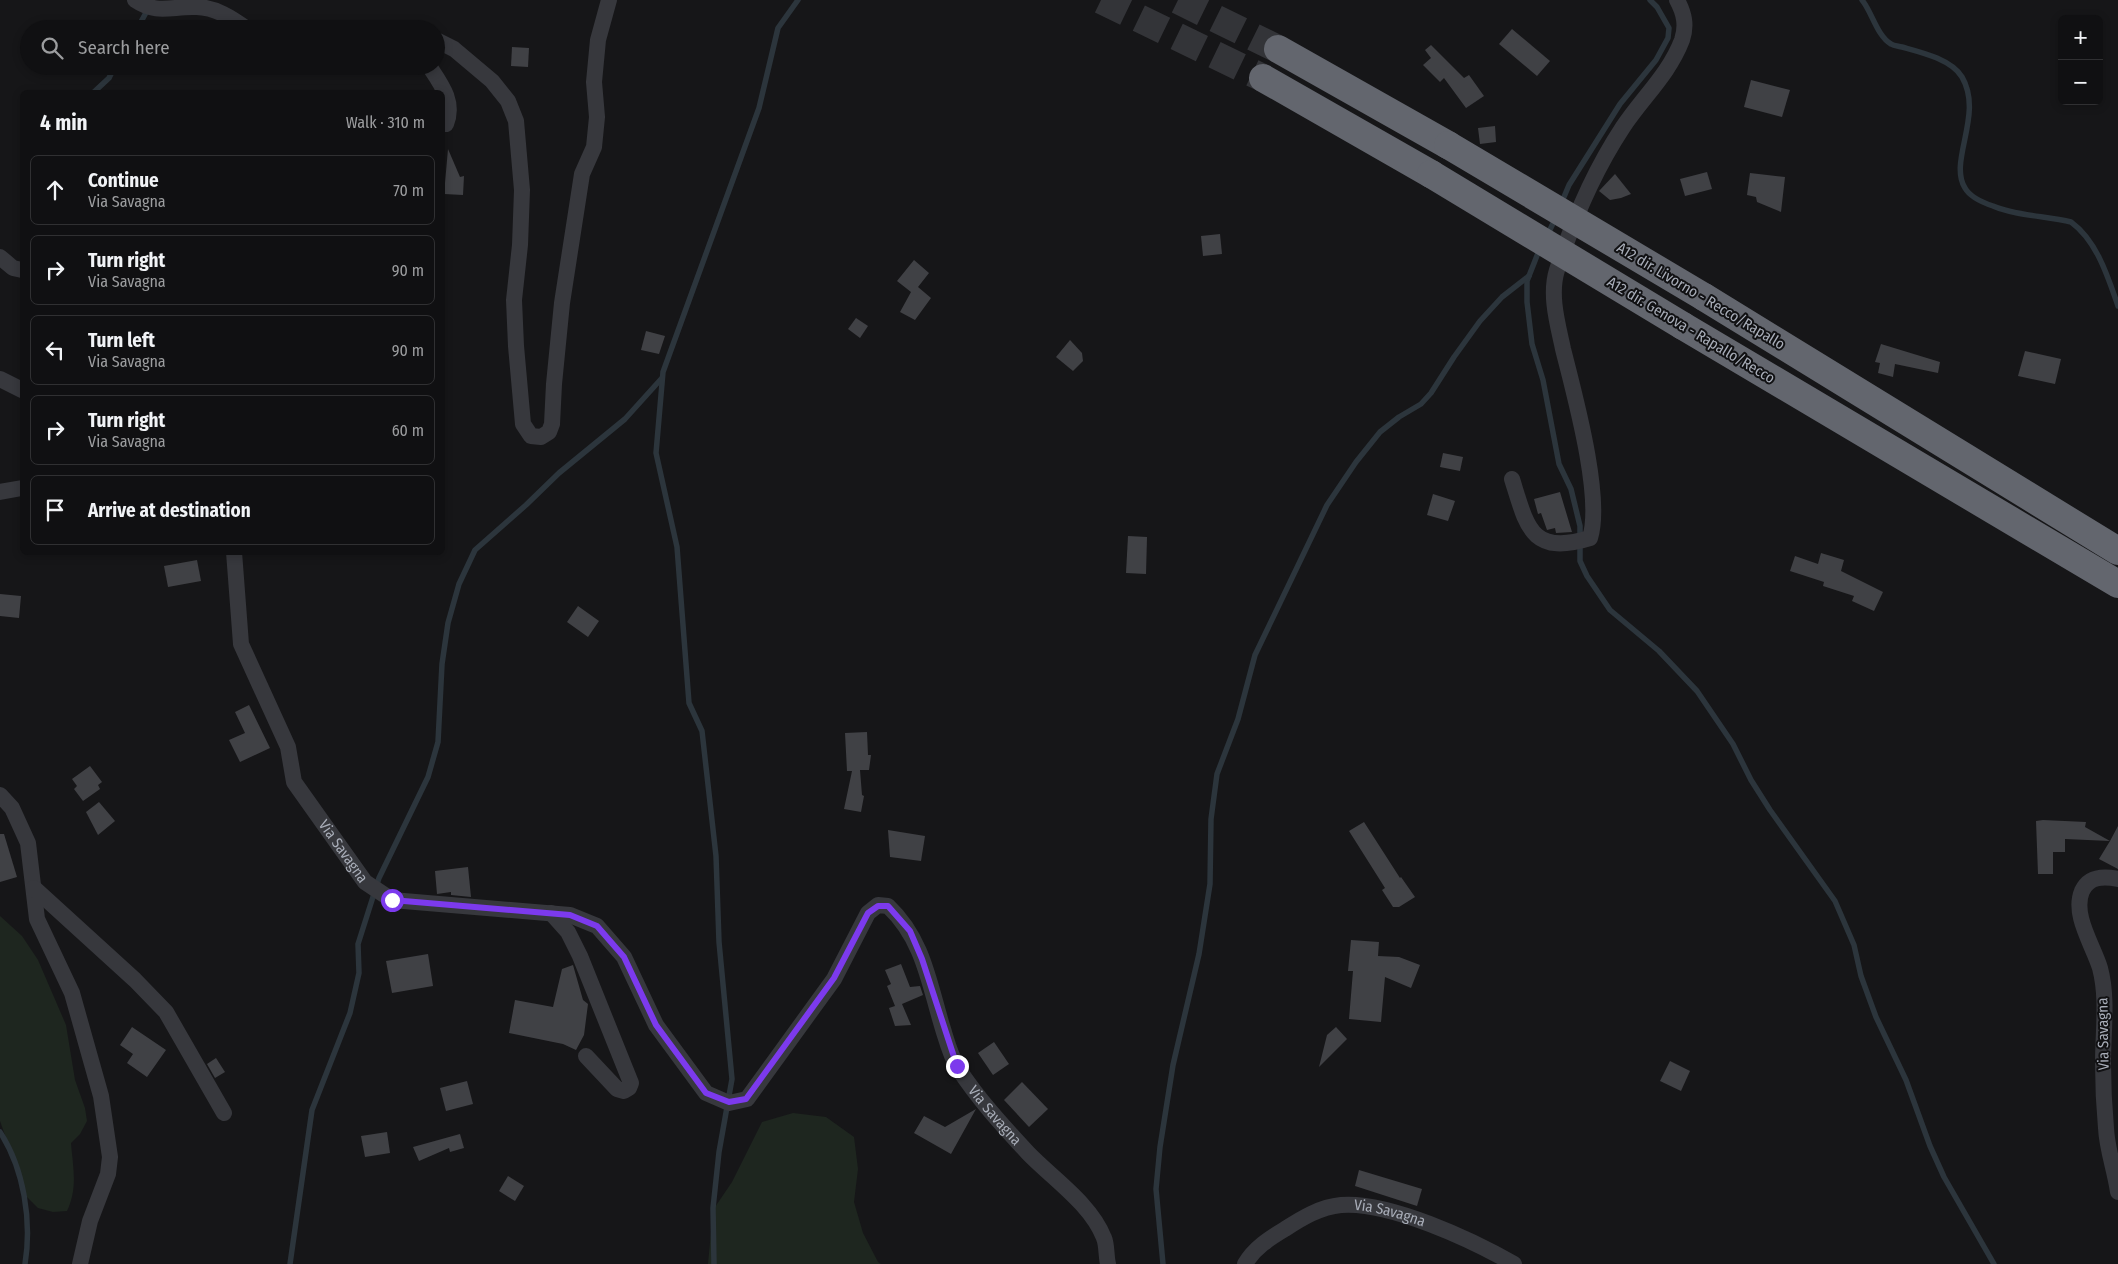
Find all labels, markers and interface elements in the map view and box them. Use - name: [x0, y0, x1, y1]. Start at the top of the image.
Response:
- map controls: [2058, 15, 2103, 105]
- button: +: [2058, 15, 2103, 60]
- search box: [20, 20, 445, 75]
- icon: search: [38, 34, 66, 62]
- text: Search here: [78, 36, 170, 59]
- button: −: [2058, 60, 2103, 105]
- text: 4 min: [40, 110, 88, 136]
- text: Walk · 310 m: [346, 113, 425, 132]
- text: Continue: [88, 169, 159, 192]
- icon: ahead: [41, 176, 69, 204]
- text: 70 m: [393, 181, 424, 200]
- text: Via Savagna: [88, 192, 166, 211]
- street label: A12 dir. Livorno - Recco/Rapallo: [1614, 239, 1788, 353]
- text: Turn right: [88, 249, 165, 272]
- icon: right: [41, 256, 69, 284]
- text: 90 m: [392, 261, 424, 280]
- text: Via Savagna: [88, 272, 166, 291]
- street label: A12 dir. Genova - Rapallo/Recco: [1604, 273, 1778, 387]
- text: Turn left: [88, 329, 155, 352]
- icon: left: [41, 336, 69, 364]
- text: 90 m: [392, 341, 424, 360]
- text: Via Savagna: [88, 352, 166, 371]
- text: Turn right: [88, 409, 165, 432]
- icon: right: [41, 416, 69, 444]
- text: 60 m: [392, 421, 424, 440]
- text: Via Savagna: [88, 432, 166, 451]
- icon: arrive: [41, 496, 69, 524]
- text: Arrive at destination: [88, 499, 251, 522]
- street label: Via Savagna: [315, 816, 372, 886]
- route start: [381, 889, 404, 912]
- street label: Via Savagna: [2093, 997, 2113, 1071]
- route end: [946, 1055, 969, 1078]
- street label: Via Savagna: [964, 1082, 1025, 1149]
- street label: Via Savagna: [1353, 1196, 1428, 1231]

